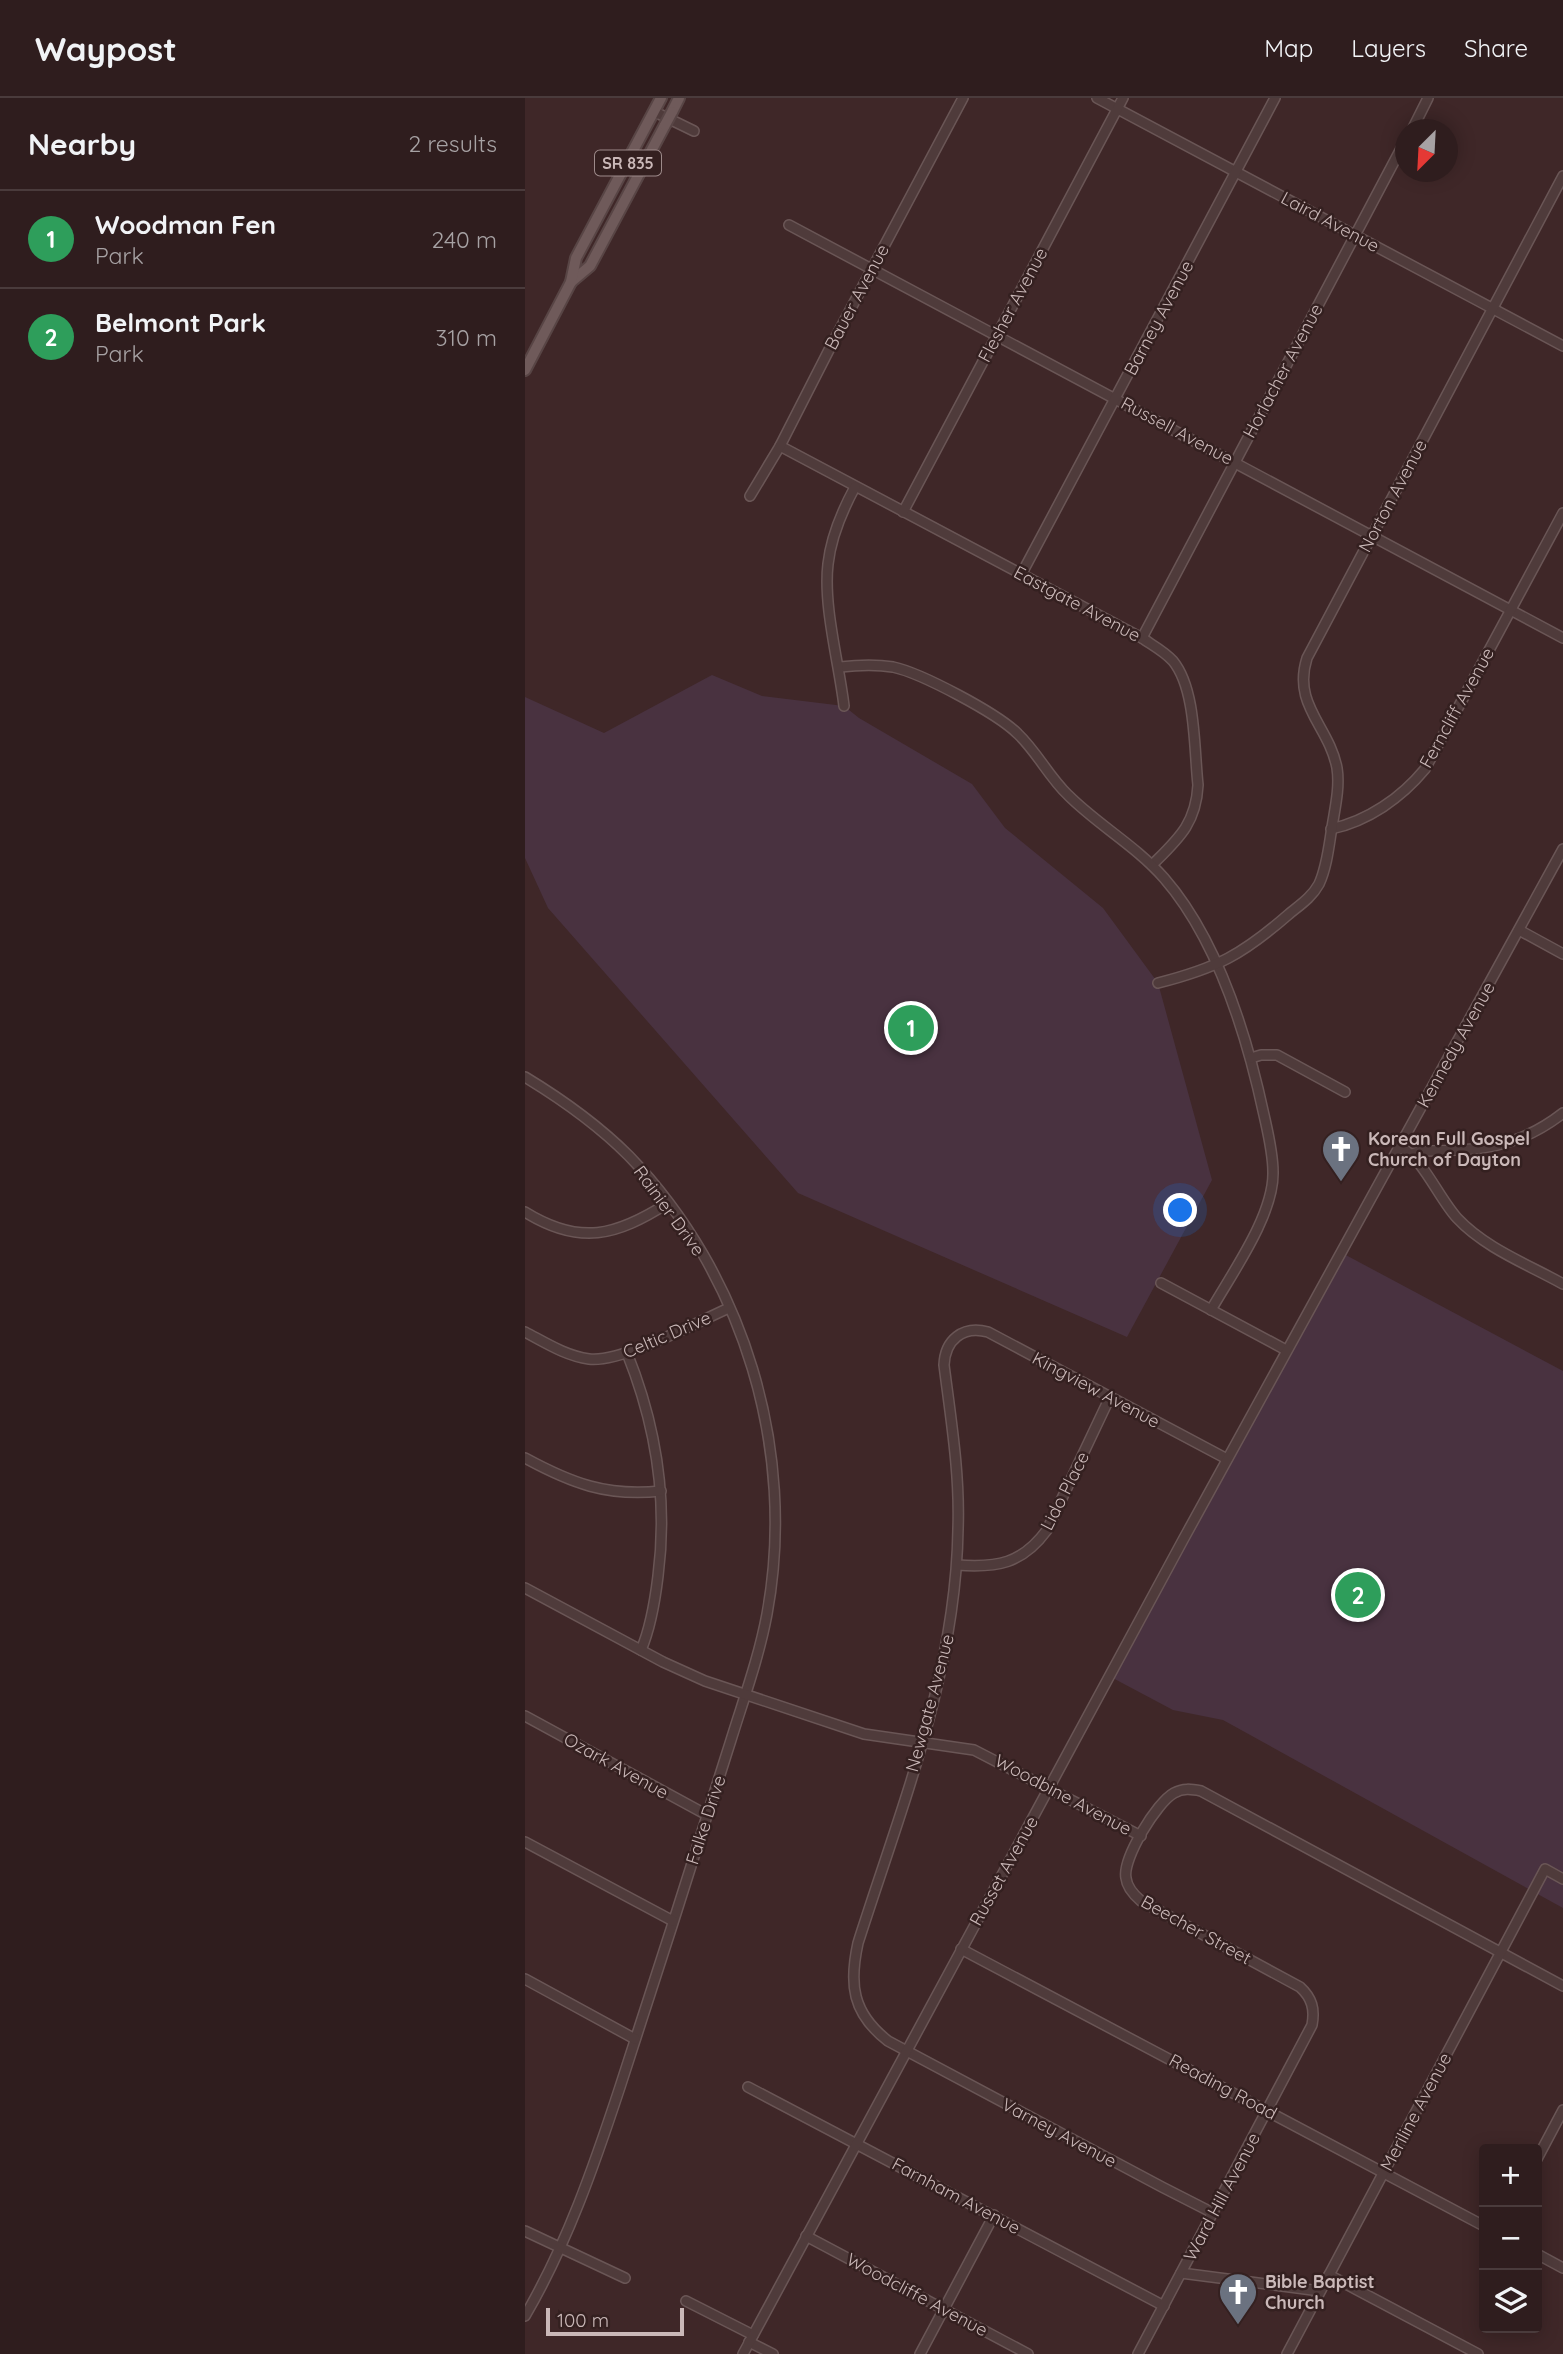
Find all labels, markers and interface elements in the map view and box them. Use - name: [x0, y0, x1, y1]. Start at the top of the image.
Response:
- text: Waypost: [35, 28, 177, 69]
- text: Map: [1264, 33, 1313, 63]
- text: Layers: [1351, 33, 1426, 63]
- text: Share: [1464, 33, 1528, 63]
- north arrow: [1395, 119, 1458, 182]
- text: Nearby: [28, 125, 136, 163]
- text: 2 results: [408, 129, 497, 158]
- road number: SR 835: [595, 151, 661, 176]
- street label: Laird Avenue: [1277, 186, 1383, 257]
- text: Woodman Fen: [95, 208, 276, 241]
- text: 1: [47, 225, 55, 254]
- text: 240 m: [432, 225, 497, 254]
- street label: Bauer Avenue: [819, 240, 894, 353]
- text: Park: [95, 241, 144, 270]
- street label: Flesher Avenue: [973, 243, 1052, 366]
- street label: Barney Avenue: [1119, 256, 1198, 379]
- street label: Horlacher Avenue: [1237, 300, 1328, 442]
- text: Belmont Park: [95, 306, 266, 339]
- text: 2: [44, 323, 58, 352]
- text: 310 m: [435, 323, 497, 352]
- text: Park: [95, 339, 144, 368]
- street label: Russell Avenue: [1117, 391, 1237, 470]
- street label: Norton Avenue: [1353, 435, 1432, 556]
- street label: Eastgate Avenue: [1010, 560, 1145, 647]
- street label: Ferncliff Avenue: [1414, 644, 1499, 772]
- street label: Kennedy Avenue: [1411, 978, 1500, 1112]
- pin: 1: [888, 1002, 934, 1054]
- place label: Korean Full Gospel Church of Dayton: [1368, 1127, 1530, 1171]
- church icon: Korean Full Gospel Church of Dayton: [1320, 1128, 1362, 1183]
- street label: Rainier Drive: [629, 1161, 710, 1261]
- your location: [1163, 1193, 1197, 1227]
- street label: Celtic Drive: [619, 1306, 714, 1363]
- street label: Kingview Avenue: [1028, 1346, 1164, 1433]
- street label: Lido Place: [1035, 1448, 1094, 1534]
- pin: 2: [1335, 1569, 1381, 1621]
- street label: Newgate Avenue: [900, 1632, 959, 1774]
- street label: Ozark Avenue: [560, 1727, 673, 1804]
- street label: Woodbine Avenue: [991, 1749, 1136, 1840]
- street label: Falke Drive: [680, 1772, 731, 1867]
- street label: Russet Avenue: [964, 1812, 1043, 1930]
- street label: Beecher Street: [1137, 1890, 1256, 1969]
- street label: Reading Road: [1165, 2048, 1281, 2125]
- street label: Meriline Avenue: [1375, 2049, 1456, 2175]
- street label: Varney Avenue: [998, 2093, 1121, 2172]
- street label: Ward Hill Avenue: [1178, 2129, 1265, 2265]
- map controls: [1479, 2144, 1542, 2333]
- button: +: [1479, 2144, 1542, 2207]
- street label: Farnham Avenue: [888, 2152, 1024, 2239]
- button: −: [1479, 2207, 1542, 2270]
- street label: Woodcliffe Avenue: [843, 2248, 992, 2341]
- place label: Bible Baptist Church: [1265, 2270, 1375, 2314]
- button: layers: [1479, 2270, 1542, 2333]
- church icon: Bible Baptist Church: [1217, 2271, 1259, 2326]
- scale bar: [546, 2305, 684, 2337]
- text: 100 m: [557, 2308, 609, 2332]

